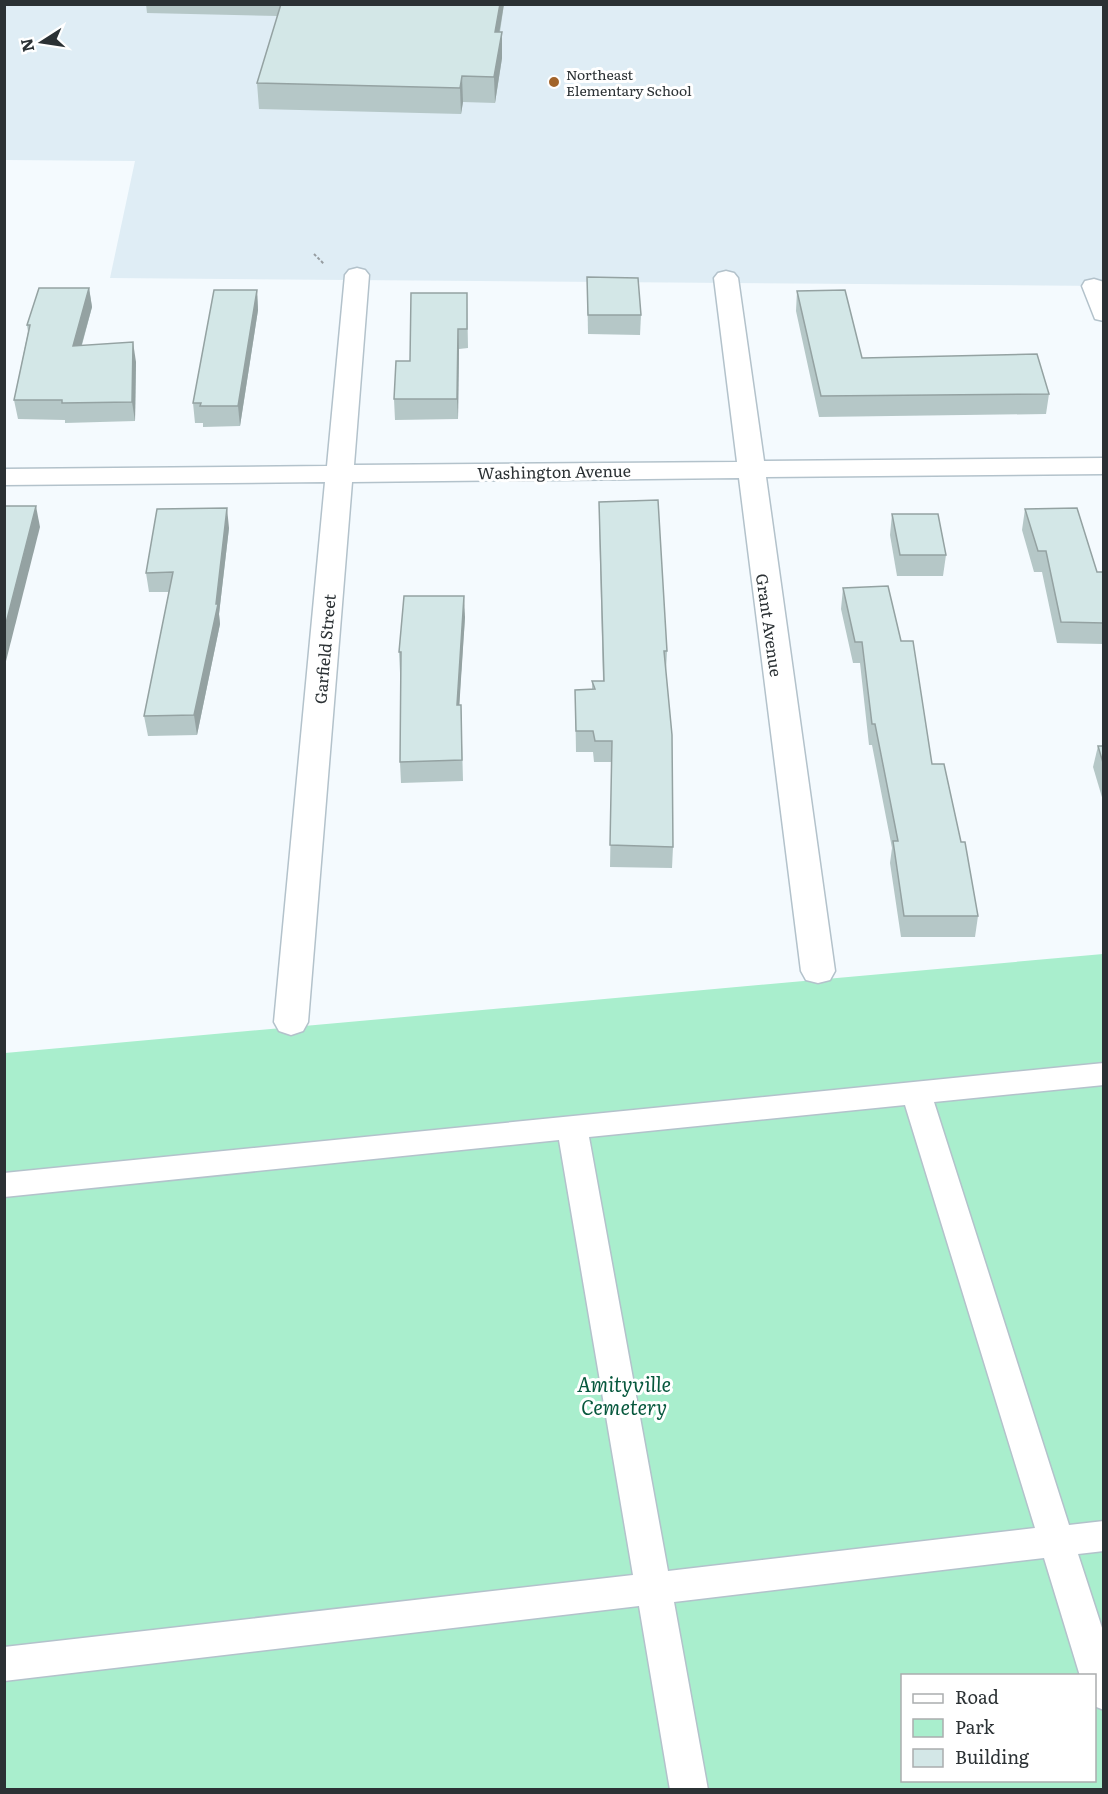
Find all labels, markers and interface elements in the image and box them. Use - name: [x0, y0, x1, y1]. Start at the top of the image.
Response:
- north arrow: [12, 12, 72, 72]
- text: N: [13, 36, 39, 54]
- place label: Northeast Elementary School: [566, 64, 692, 100]
- marker: Northeast Elementary School: [547, 75, 561, 89]
- street label: Washington Avenue: [477, 458, 631, 484]
- street label: Grant Avenue: [751, 572, 789, 678]
- street label: Garfield Street: [307, 592, 341, 705]
- park label: Amityville Cemetery: [577, 1368, 671, 1421]
- legend: [901, 1674, 1096, 1782]
- text: Road: [955, 1683, 999, 1710]
- text: Park: [955, 1713, 996, 1740]
- text: Building: [955, 1743, 1030, 1770]

